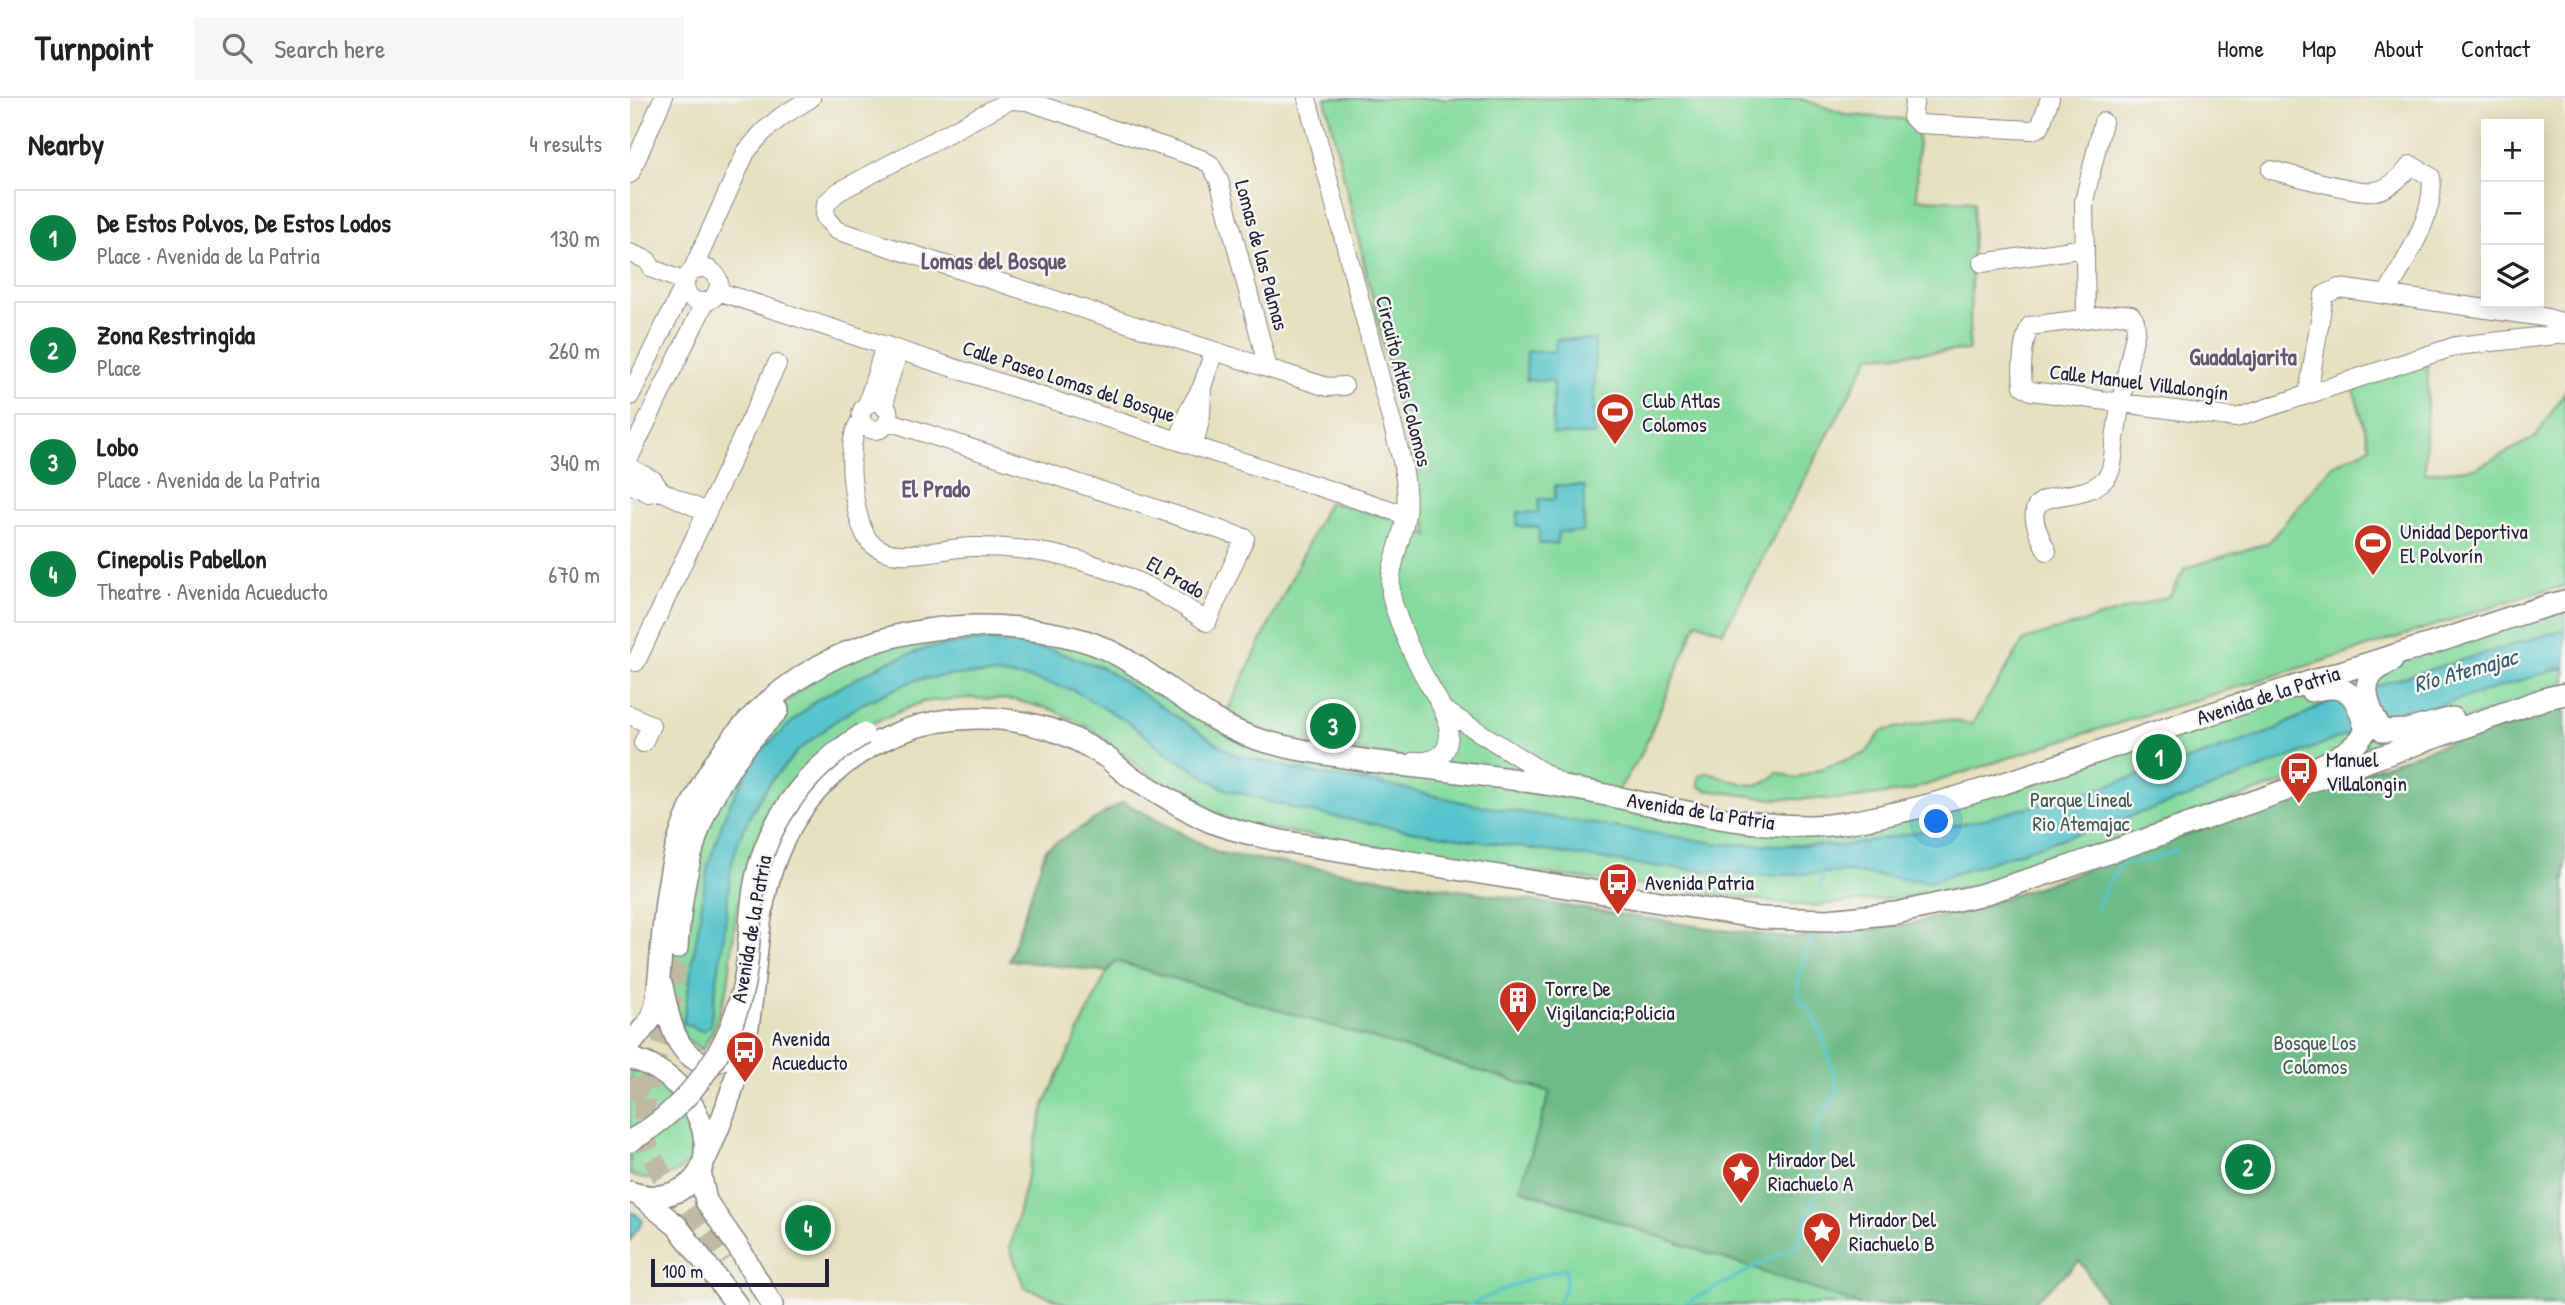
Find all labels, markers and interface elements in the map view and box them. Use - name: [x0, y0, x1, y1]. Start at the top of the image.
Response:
- search box: [194, 17, 684, 80]
- text: Turnpoint: [35, 26, 152, 70]
- icon: search: [218, 29, 256, 67]
- text: Search here: [274, 31, 385, 66]
- text: Home: [2217, 32, 2264, 64]
- text: Map: [2302, 32, 2336, 64]
- text: About: [2374, 32, 2423, 64]
- text: Contact: [2461, 32, 2530, 64]
- map controls: [2481, 119, 2544, 308]
- button: +: [2481, 119, 2544, 182]
- text: Nearby: [28, 124, 104, 164]
- text: 4 results: [529, 128, 602, 159]
- street label: Lomas de las Palmas: [1228, 177, 1296, 333]
- button: −: [2481, 182, 2544, 245]
- text: De Estos Polvos, De Estos Lodos: [97, 205, 391, 240]
- text: 1: [49, 223, 57, 254]
- text: 130 m: [550, 223, 600, 254]
- text: Place · Avenida de la Patria: [97, 240, 320, 271]
- district label: Lomas del Bosque: [922, 245, 1067, 277]
- button: layers: [2481, 245, 2544, 308]
- street label: Circuito Atlas Colomos: [1369, 293, 1439, 469]
- text: Zona Restringida: [97, 317, 255, 352]
- street label: Calle Paseo Lomas del Bosque: [959, 333, 1179, 429]
- text: 2: [48, 335, 58, 366]
- text: 260 m: [549, 335, 600, 366]
- district label: Guadalajarita: [2189, 341, 2297, 372]
- text: Place: [97, 352, 141, 383]
- street label: Calle Manuel Villalongín: [2048, 357, 2230, 407]
- place label: Club Atlas Colomos: [1642, 386, 1720, 439]
- sports icon: Club Atlas Colomos: [1594, 391, 1636, 446]
- text: Lobo: [97, 429, 138, 464]
- text: 3: [48, 447, 58, 478]
- text: 340 m: [550, 447, 600, 478]
- text: Place · Avenida de la Patria: [97, 464, 320, 495]
- district label: El Prado: [902, 473, 971, 504]
- place label: Unidad Deportiva El Polvorín: [2400, 517, 2528, 570]
- sports icon: Unidad Deportiva El Polvorín: [2352, 522, 2394, 577]
- text: Cinepolis Pabellon: [97, 541, 267, 576]
- street label: El Prado: [1142, 549, 1210, 605]
- text: 4: [49, 559, 57, 590]
- text: 670 m: [548, 559, 600, 590]
- text: Theatre · Avenida Acueducto: [97, 576, 328, 607]
- water label: Río Atemajac: [2410, 640, 2523, 700]
- street label: Avenida de la Patria: [2193, 658, 2343, 732]
- pin: 3: [1310, 700, 1356, 752]
- pin: 1: [2136, 731, 2182, 783]
- place label: Manuel Villalongin: [2326, 745, 2407, 798]
- bus stop icon: Manuel Villalongin: [2278, 750, 2320, 805]
- street label: Avenida de la Patria: [1625, 785, 1777, 837]
- park label: Parque Lineal Rio Atemajac: [2030, 785, 2132, 838]
- your location: [1919, 804, 1953, 838]
- street label: Avenida de la Patria: [724, 853, 778, 1005]
- bus stop icon: Avenida Patria: [1597, 861, 1639, 916]
- place label: Avenida Patria: [1645, 868, 1754, 897]
- place label: Torre De Vigilancia;Policia: [1545, 974, 1675, 1027]
- building icon: Torre De Vigilancia;Policia: [1497, 979, 1539, 1034]
- place label: Avenida Acueducto: [772, 1024, 848, 1077]
- park label: Bosque Los Colomos: [2274, 1028, 2356, 1081]
- bus stop icon: Avenida Acueducto: [724, 1029, 766, 1084]
- pin: 2: [2225, 1141, 2271, 1193]
- place label: Mirador Del Riachuelo A: [1768, 1145, 1855, 1198]
- place icon: Mirador Del Riachuelo A: [1720, 1150, 1762, 1205]
- pin: 4: [785, 1202, 831, 1254]
- place label: Mirador Del Riachuelo B: [1849, 1205, 1936, 1258]
- place icon: Mirador Del Riachuelo B: [1801, 1210, 1843, 1265]
- scale bar: [651, 1256, 830, 1288]
- text: 100 m: [662, 1258, 703, 1284]

